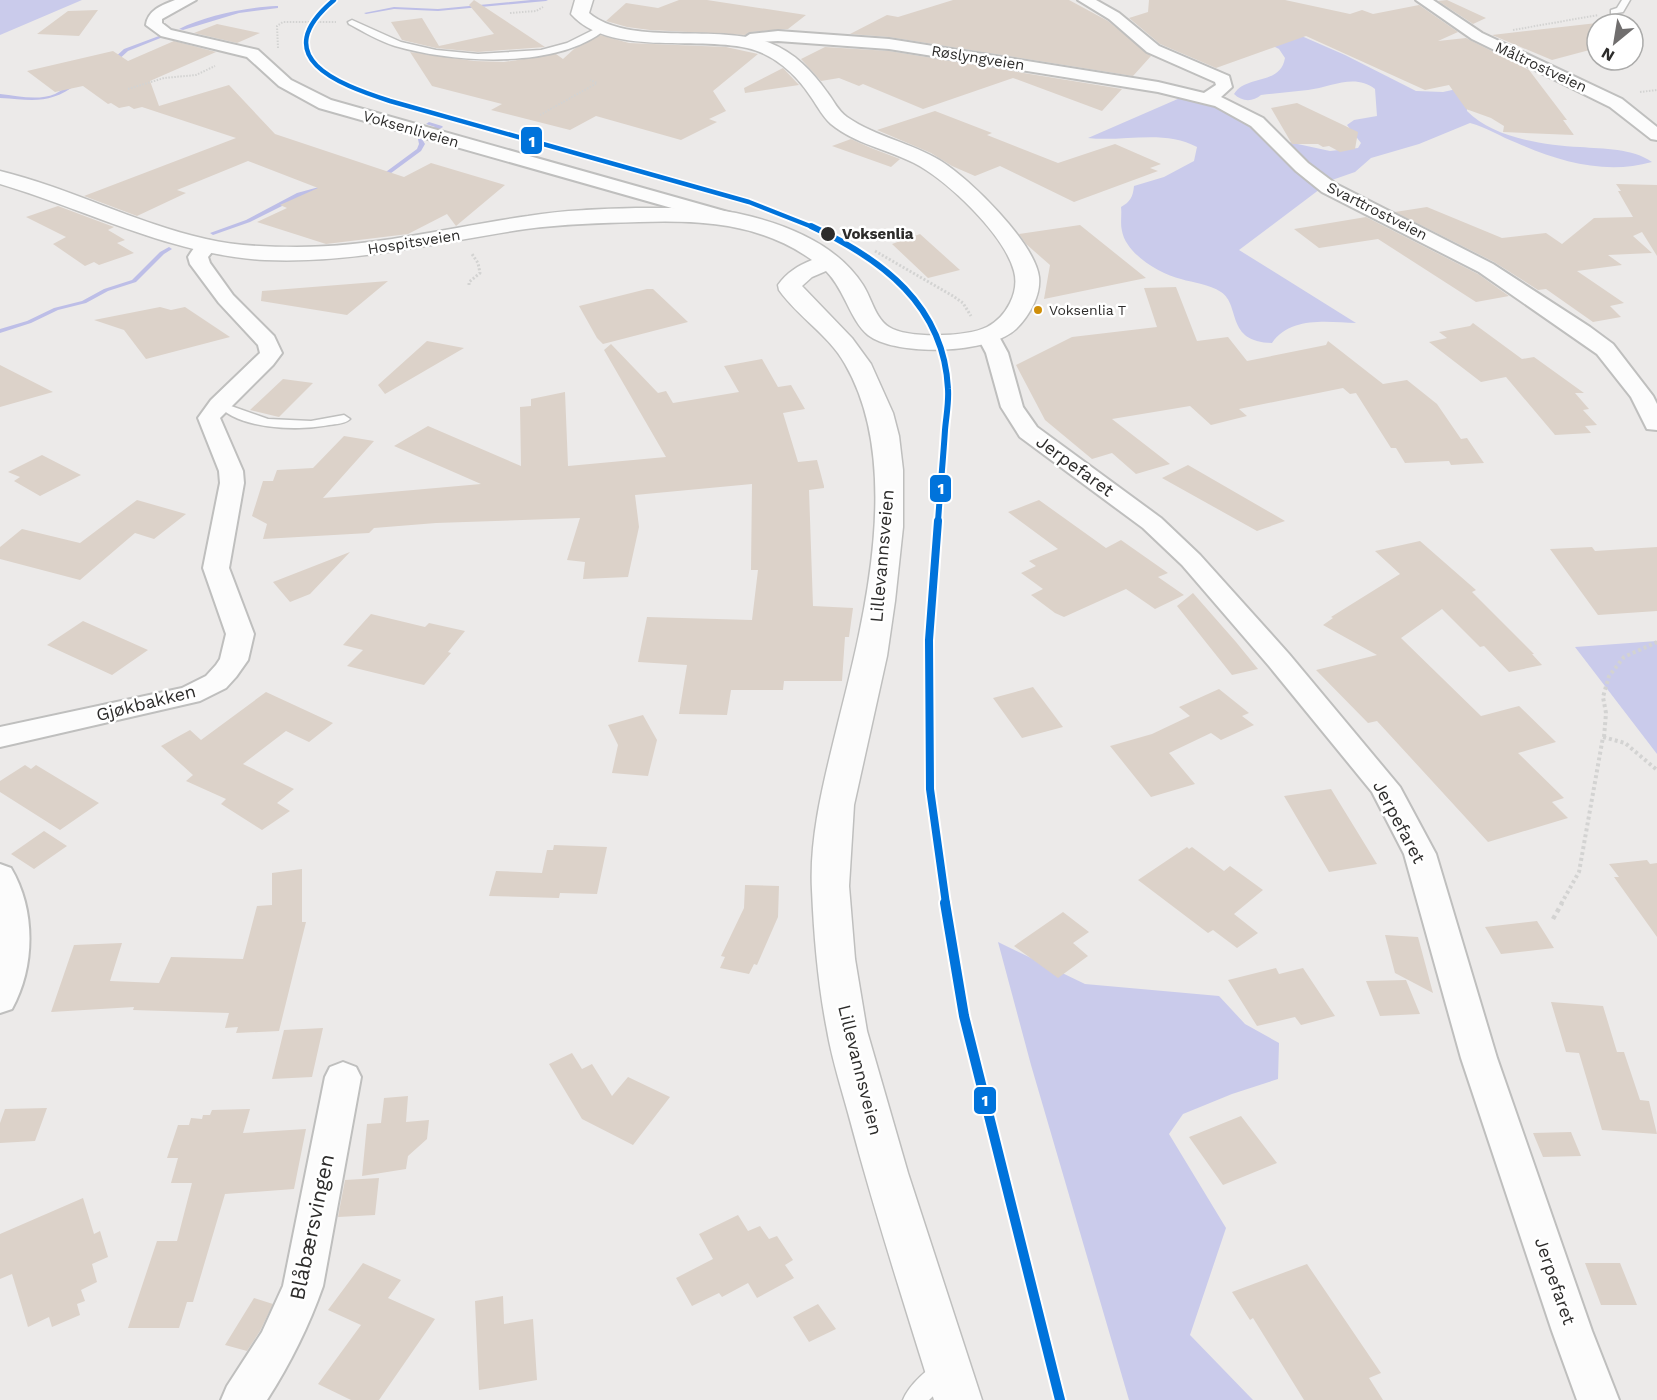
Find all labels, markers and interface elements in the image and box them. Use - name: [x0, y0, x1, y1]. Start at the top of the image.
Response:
- north arrow: [1585, 12, 1645, 72]
- street label: Måltrostveien: [1492, 38, 1590, 96]
- street label: Røslyngveien: [930, 42, 1026, 74]
- text: N: [1598, 43, 1618, 66]
- street label: Voksenliveien: [361, 107, 461, 151]
- line badge: 1: [520, 126, 543, 155]
- text: 1: [529, 132, 535, 151]
- street label: Svarttrostveien: [1324, 178, 1430, 244]
- marker: Voksenlia: [819, 225, 837, 243]
- place label: Voksenlia: [842, 225, 914, 243]
- street label: Hospitsveien: [366, 226, 462, 258]
- place label: Voksenlia T: [1049, 302, 1127, 318]
- marker: Voksenlia T: [1032, 304, 1044, 316]
- street label: Jerpefaret: [1032, 430, 1119, 501]
- line badge: 1: [929, 474, 952, 503]
- text: 1: [938, 479, 944, 498]
- street label: Lillevannsveien: [865, 488, 898, 623]
- street label: Gjøkbakken: [94, 680, 198, 725]
- street label: Jerpefaret: [1369, 777, 1430, 867]
- street label: Lillevannsveien: [834, 1003, 887, 1137]
- line badge: 1: [973, 1086, 997, 1115]
- text: 1: [982, 1091, 988, 1110]
- street label: Blåbærsvingen: [284, 1152, 339, 1302]
- street label: Jerpefaret: [1531, 1234, 1580, 1328]

